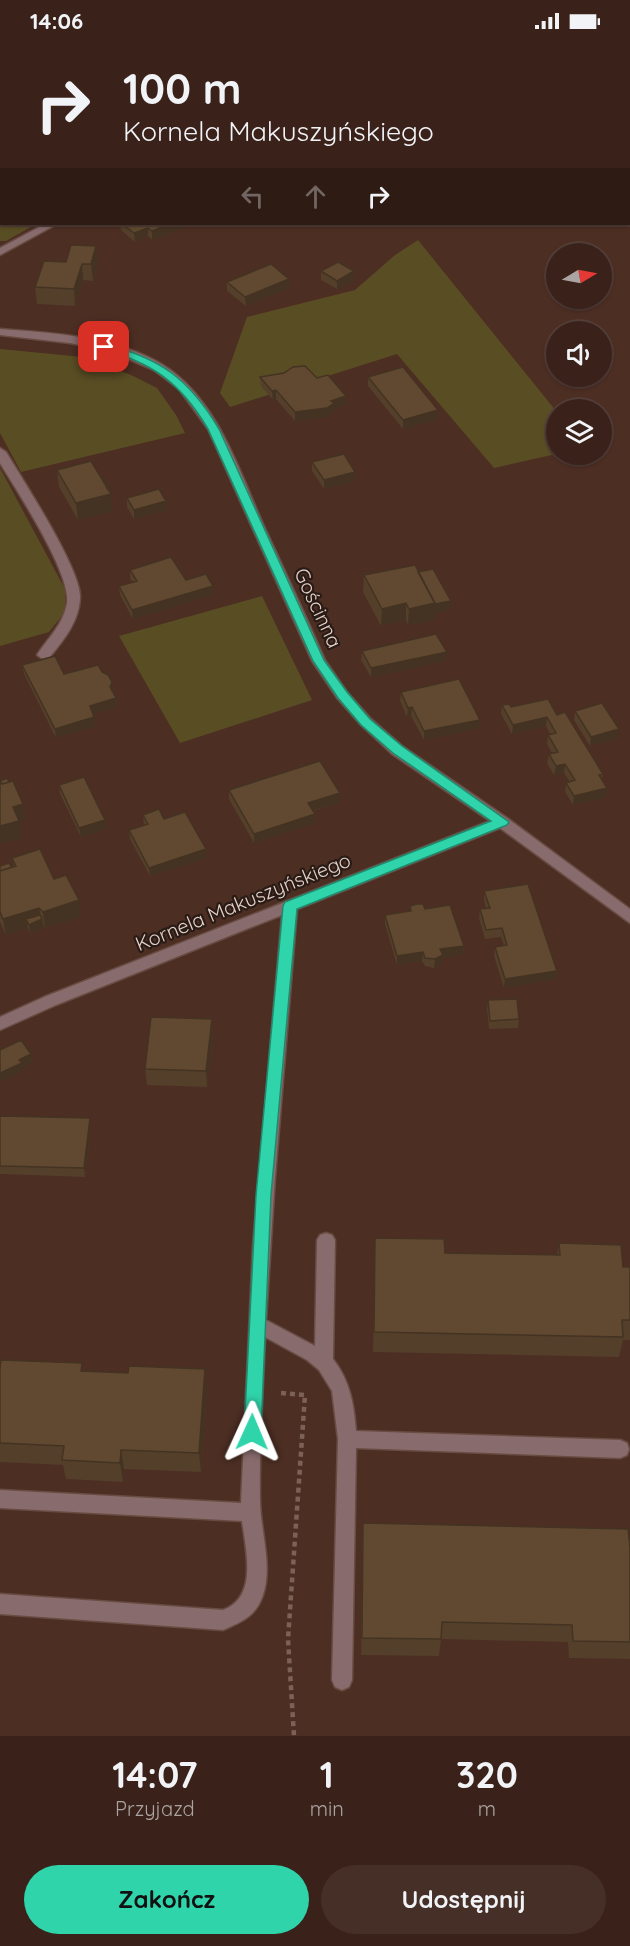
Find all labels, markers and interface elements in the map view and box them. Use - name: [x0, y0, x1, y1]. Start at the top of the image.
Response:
- text: 14:06: [30, 7, 83, 35]
- text: 100 m: [123, 62, 241, 115]
- icon: right: [24, 66, 102, 144]
- text: Kornela Makuszyńskiego: [123, 114, 434, 148]
- icon: left: [236, 180, 269, 213]
- icon: ahead: [299, 180, 332, 213]
- icon: right: [362, 180, 395, 213]
- north arrow: [546, 243, 612, 309]
- map controls: [546, 243, 612, 465]
- pin: [78, 321, 129, 372]
- button: sound: [546, 321, 612, 387]
- icon: arrive: [87, 330, 120, 363]
- button: layers: [546, 399, 612, 465]
- street label: Gościnna: [289, 564, 348, 652]
- street label: Kornela Makuszyńskiego: [131, 847, 354, 956]
- position arrow: [220, 1400, 284, 1464]
- text: 14:07: [112, 1752, 198, 1797]
- text: 1: [320, 1752, 334, 1797]
- text: 320: [456, 1752, 518, 1797]
- text: Przyjazd: [115, 1796, 195, 1821]
- text: min: [310, 1796, 344, 1821]
- text: m: [478, 1796, 496, 1821]
- button: Zakończ: [24, 1865, 309, 1934]
- button: Udostępnij: [321, 1865, 606, 1934]

